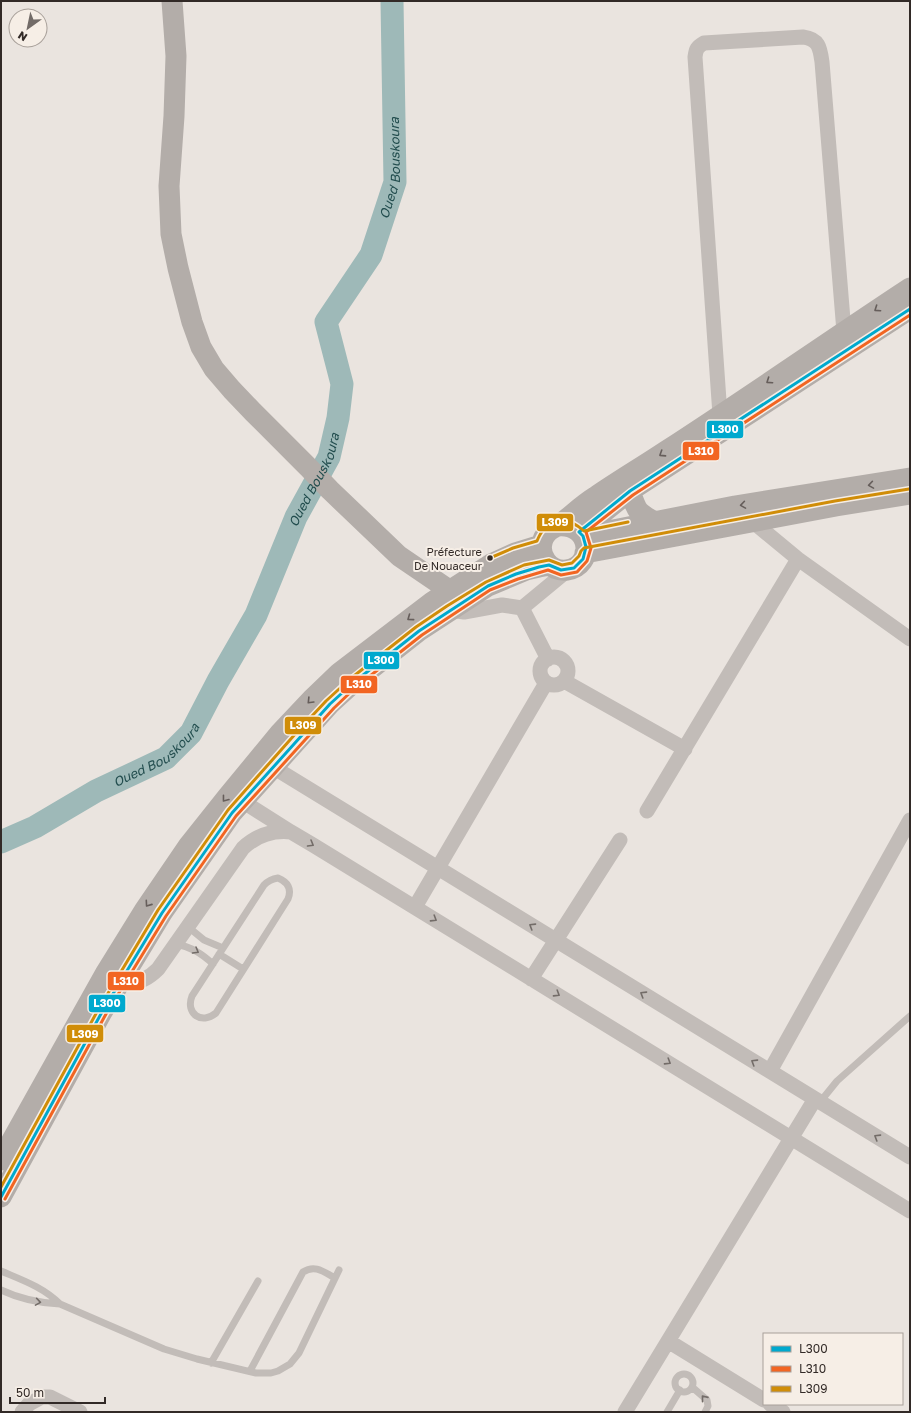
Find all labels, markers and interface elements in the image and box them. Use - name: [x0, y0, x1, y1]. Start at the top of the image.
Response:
- north arrow: [8, 8, 48, 48]
- text: N: [15, 29, 29, 45]
- water label: Oued Bouskoura: [376, 117, 403, 221]
- one-way arrow: [875, 304, 882, 311]
- one-way arrow: [767, 377, 774, 384]
- line badge: L300: [706, 420, 744, 439]
- text: L300: [711, 422, 739, 435]
- water label: Oued Bouskoura: [285, 431, 342, 529]
- line badge: L310: [682, 441, 720, 461]
- text: L310: [688, 444, 714, 457]
- one-way arrow: [659, 449, 666, 457]
- one-way arrow: [868, 480, 875, 488]
- one-way arrow: [740, 500, 746, 509]
- line badge: L309: [536, 513, 574, 532]
- text: L309: [541, 515, 569, 528]
- place label: Préfecture De Nouaceur: [414, 545, 483, 572]
- marker: Préfecture De Nouaceur: [485, 553, 495, 563]
- one-way arrow: [408, 613, 415, 620]
- line badge: L300: [363, 651, 400, 670]
- text: L300: [367, 653, 395, 666]
- line badge: L310: [340, 675, 378, 694]
- text: L310: [346, 677, 372, 690]
- one-way arrow: [307, 696, 315, 704]
- line badge: L309: [284, 716, 322, 735]
- text: L309: [289, 718, 317, 731]
- water label: Oued Bouskoura: [110, 720, 203, 790]
- one-way arrow: [223, 795, 230, 802]
- one-way arrow: [307, 839, 314, 846]
- one-way arrow: [145, 900, 153, 907]
- one-way arrow: [430, 914, 437, 922]
- one-way arrow: [529, 923, 536, 930]
- one-way arrow: [192, 946, 199, 954]
- line badge: L310: [107, 971, 145, 991]
- text: L310: [113, 974, 139, 987]
- one-way arrow: [553, 990, 560, 997]
- one-way arrow: [640, 991, 647, 998]
- line badge: L300: [88, 994, 126, 1013]
- text: L300: [93, 996, 121, 1009]
- line badge: L309: [66, 1024, 104, 1043]
- text: L309: [71, 1027, 99, 1040]
- one-way arrow: [663, 1058, 670, 1065]
- one-way arrow: [751, 1059, 758, 1066]
- one-way arrow: [874, 1134, 881, 1142]
- one-way arrow: [35, 1297, 41, 1306]
- legend: [763, 1333, 903, 1405]
- text: L300: [799, 1341, 828, 1356]
- text: L310: [799, 1361, 826, 1376]
- scale bar: [10, 1379, 105, 1405]
- text: L309: [799, 1381, 828, 1396]
- text: 50 m: [16, 1385, 44, 1400]
- one-way arrow: [701, 1395, 708, 1403]

